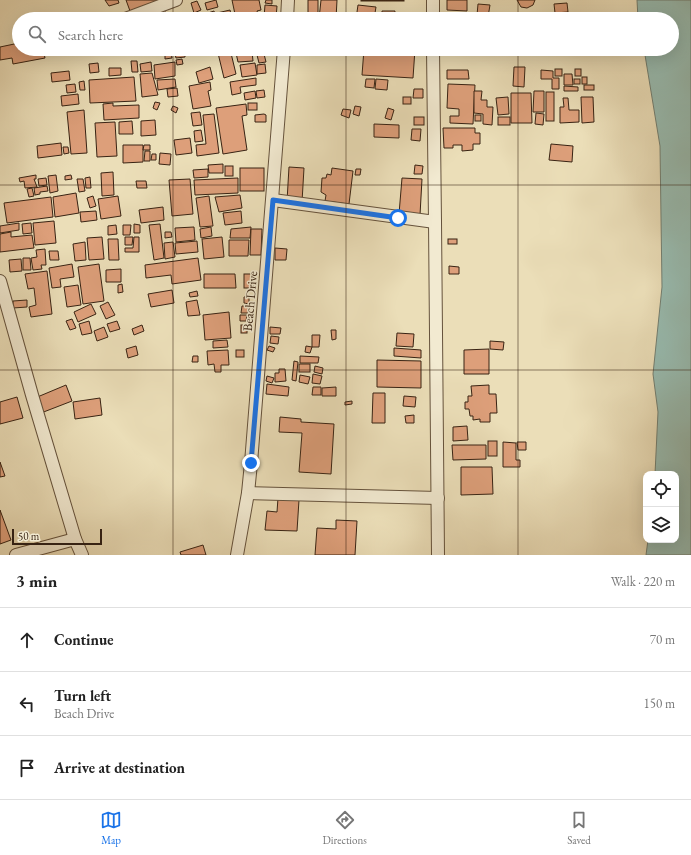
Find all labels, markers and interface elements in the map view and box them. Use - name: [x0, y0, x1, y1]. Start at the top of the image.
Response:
- search box: [12, 12, 679, 56]
- icon: search: [26, 23, 48, 45]
- text: Search here: [58, 25, 123, 44]
- route start: [389, 209, 407, 227]
- street label: Beach Drive: [239, 270, 261, 332]
- route end: [242, 454, 260, 472]
- map controls: [643, 471, 679, 543]
- button: locate: [643, 471, 679, 507]
- button: layers: [643, 507, 679, 543]
- scale bar: [12, 527, 102, 546]
- text: 50 m: [18, 529, 39, 543]
- text: 3 min: [16, 570, 57, 592]
- text: Walk · 220 m: [611, 573, 675, 590]
- icon: ahead: [16, 629, 38, 651]
- text: Continue: [54, 630, 114, 649]
- text: 70 m: [650, 631, 675, 648]
- text: Turn left: [54, 686, 111, 705]
- icon: left: [16, 693, 38, 715]
- text: 150 m: [644, 695, 675, 712]
- text: Beach Drive: [54, 705, 114, 722]
- icon: arrive: [16, 757, 38, 779]
- text: Arrive at destination: [54, 758, 185, 777]
- tab: Map: [100, 809, 122, 847]
- tab: Directions: [323, 809, 367, 847]
- tab: Saved: [567, 809, 591, 847]

